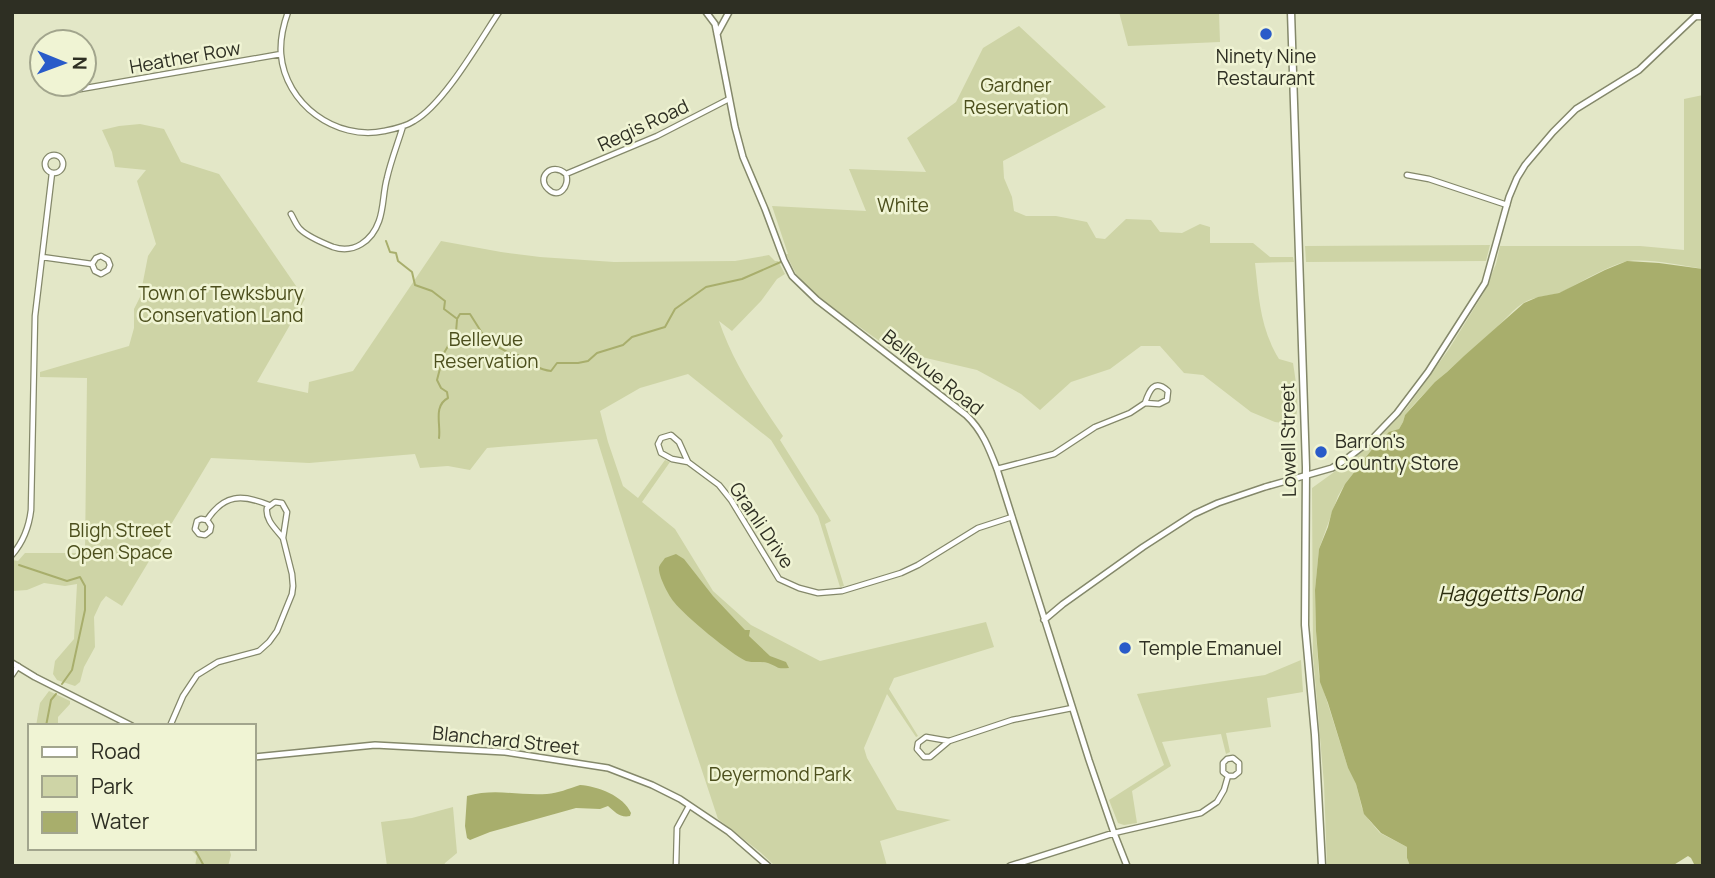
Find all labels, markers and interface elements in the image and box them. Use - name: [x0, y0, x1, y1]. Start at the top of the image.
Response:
- marker: Ninety Nine Restaurant: [1258, 26, 1274, 42]
- north arrow: [28, 28, 98, 98]
- street label: Heather Row: [127, 34, 243, 80]
- place label: Ninety Nine Restaurant: [1216, 43, 1316, 91]
- text: N: [67, 56, 93, 70]
- park label: Gardner Reservation: [963, 72, 1069, 120]
- street label: Regis Road: [593, 93, 693, 157]
- park label: White: [877, 192, 929, 218]
- park label: Town of Tewksbury Conservation Land: [138, 280, 304, 328]
- street label: Bellevue Road: [877, 323, 989, 421]
- park label: Bellevue Reservation: [433, 326, 539, 374]
- street label: Lowell Street: [1274, 383, 1302, 497]
- place label: Barron's Country Store: [1335, 428, 1459, 476]
- marker: Barron's Country Store: [1313, 444, 1329, 460]
- street label: Granli Drive: [724, 477, 800, 573]
- park label: Bligh Street Open Space: [67, 517, 173, 565]
- water label: Haggetts Pond: [1438, 579, 1584, 607]
- place label: Temple Emanuel: [1139, 635, 1282, 661]
- marker: Temple Emanuel: [1117, 640, 1133, 656]
- street label: Blanchard Street: [431, 719, 581, 761]
- legend: [28, 724, 256, 850]
- text: Road: [91, 737, 141, 765]
- park label: Deyermond Park: [709, 761, 852, 787]
- text: Park: [91, 772, 133, 800]
- text: Water: [91, 807, 150, 835]

